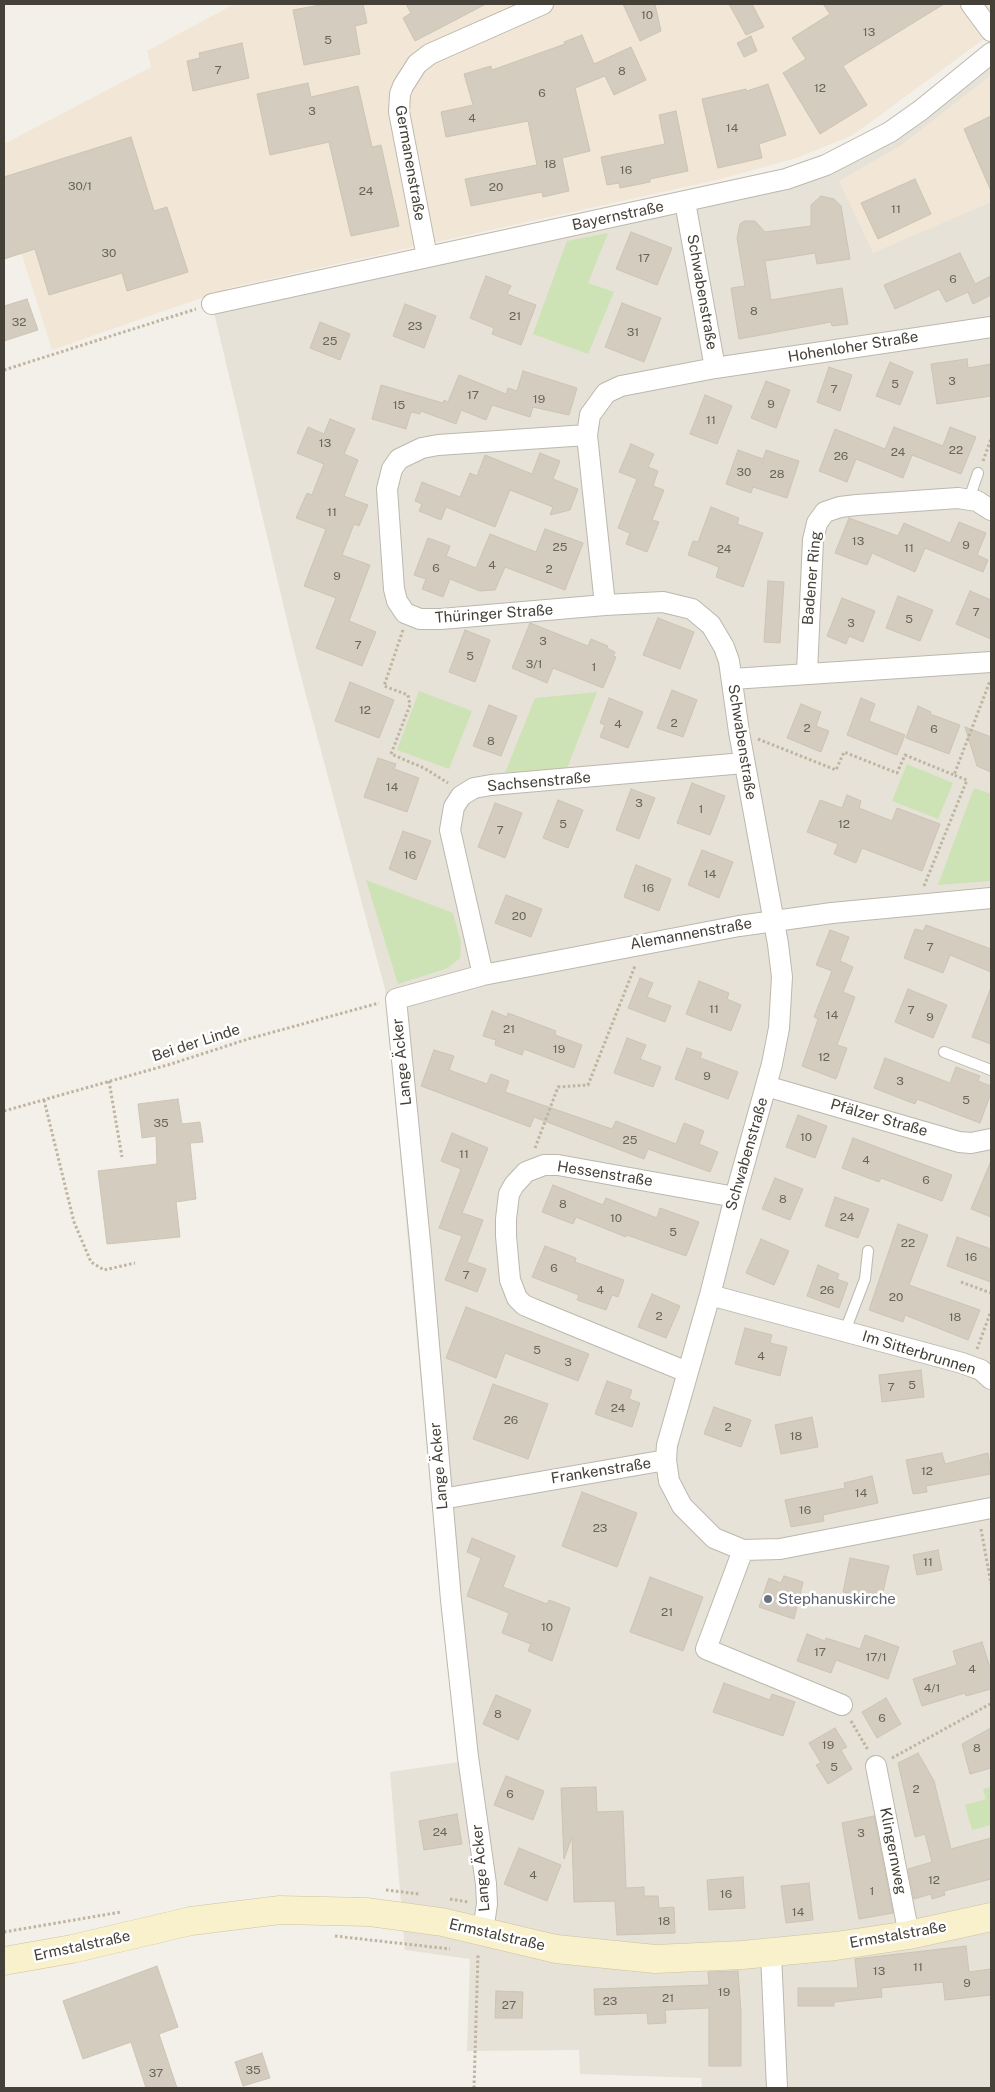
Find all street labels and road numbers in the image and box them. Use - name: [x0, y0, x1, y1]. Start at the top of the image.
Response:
- street label: Germanenstraße: [391, 104, 429, 222]
- street label: Bayernstraße: [570, 197, 666, 235]
- street label: Schwabenstraße: [683, 233, 721, 351]
- street label: Hohenloher Straße: [787, 328, 919, 366]
- street label: Badener Ring: [799, 530, 825, 626]
- street label: Thüringer Straße: [434, 601, 554, 627]
- street label: Schwabenstraße: [724, 683, 760, 801]
- street label: Sachsenstraße: [486, 768, 592, 796]
- street label: Alemannenstraße: [629, 914, 753, 954]
- street label: Lange Äcker: [388, 1018, 416, 1106]
- street label: Bei der Linde: [150, 1020, 242, 1066]
- street label: Schwabenstraße: [722, 1095, 772, 1213]
- street label: Pfälzer Straße: [828, 1095, 930, 1141]
- street label: Hessenstraße: [556, 1158, 654, 1190]
- street label: Im Sitterbrunnen: [860, 1327, 978, 1379]
- street label: Lange Äcker: [426, 1422, 452, 1510]
- street label: Frankenstraße: [550, 1454, 652, 1488]
- street label: Klingernweg: [876, 1806, 910, 1896]
- street label: Lange Äcker: [468, 1824, 494, 1912]
- street label: Ermstalstraße: [447, 1915, 547, 1955]
- street label: Ermstalstraße: [848, 1918, 948, 1952]
- street label: Ermstalstraße: [32, 1927, 132, 1965]

